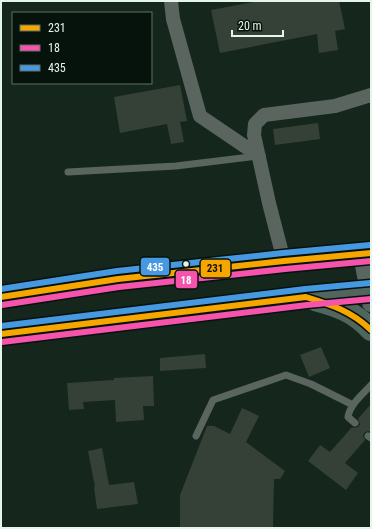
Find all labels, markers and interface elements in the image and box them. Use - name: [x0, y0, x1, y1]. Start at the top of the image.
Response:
- legend: [12, 12, 152, 84]
- scale bar: [232, 12, 283, 38]
- text: 20 m: [238, 19, 262, 33]
- text: 231: [48, 21, 66, 35]
- text: 18: [48, 41, 60, 55]
- text: 435: [48, 61, 66, 75]
- line badge: 435: [140, 257, 170, 276]
- unlabelled marker: [181, 259, 191, 269]
- line badge: 231: [200, 259, 231, 278]
- text: 435: [147, 261, 164, 274]
- text: 231: [207, 262, 223, 275]
- line badge: 18: [175, 270, 198, 289]
- text: 18: [180, 274, 192, 287]

